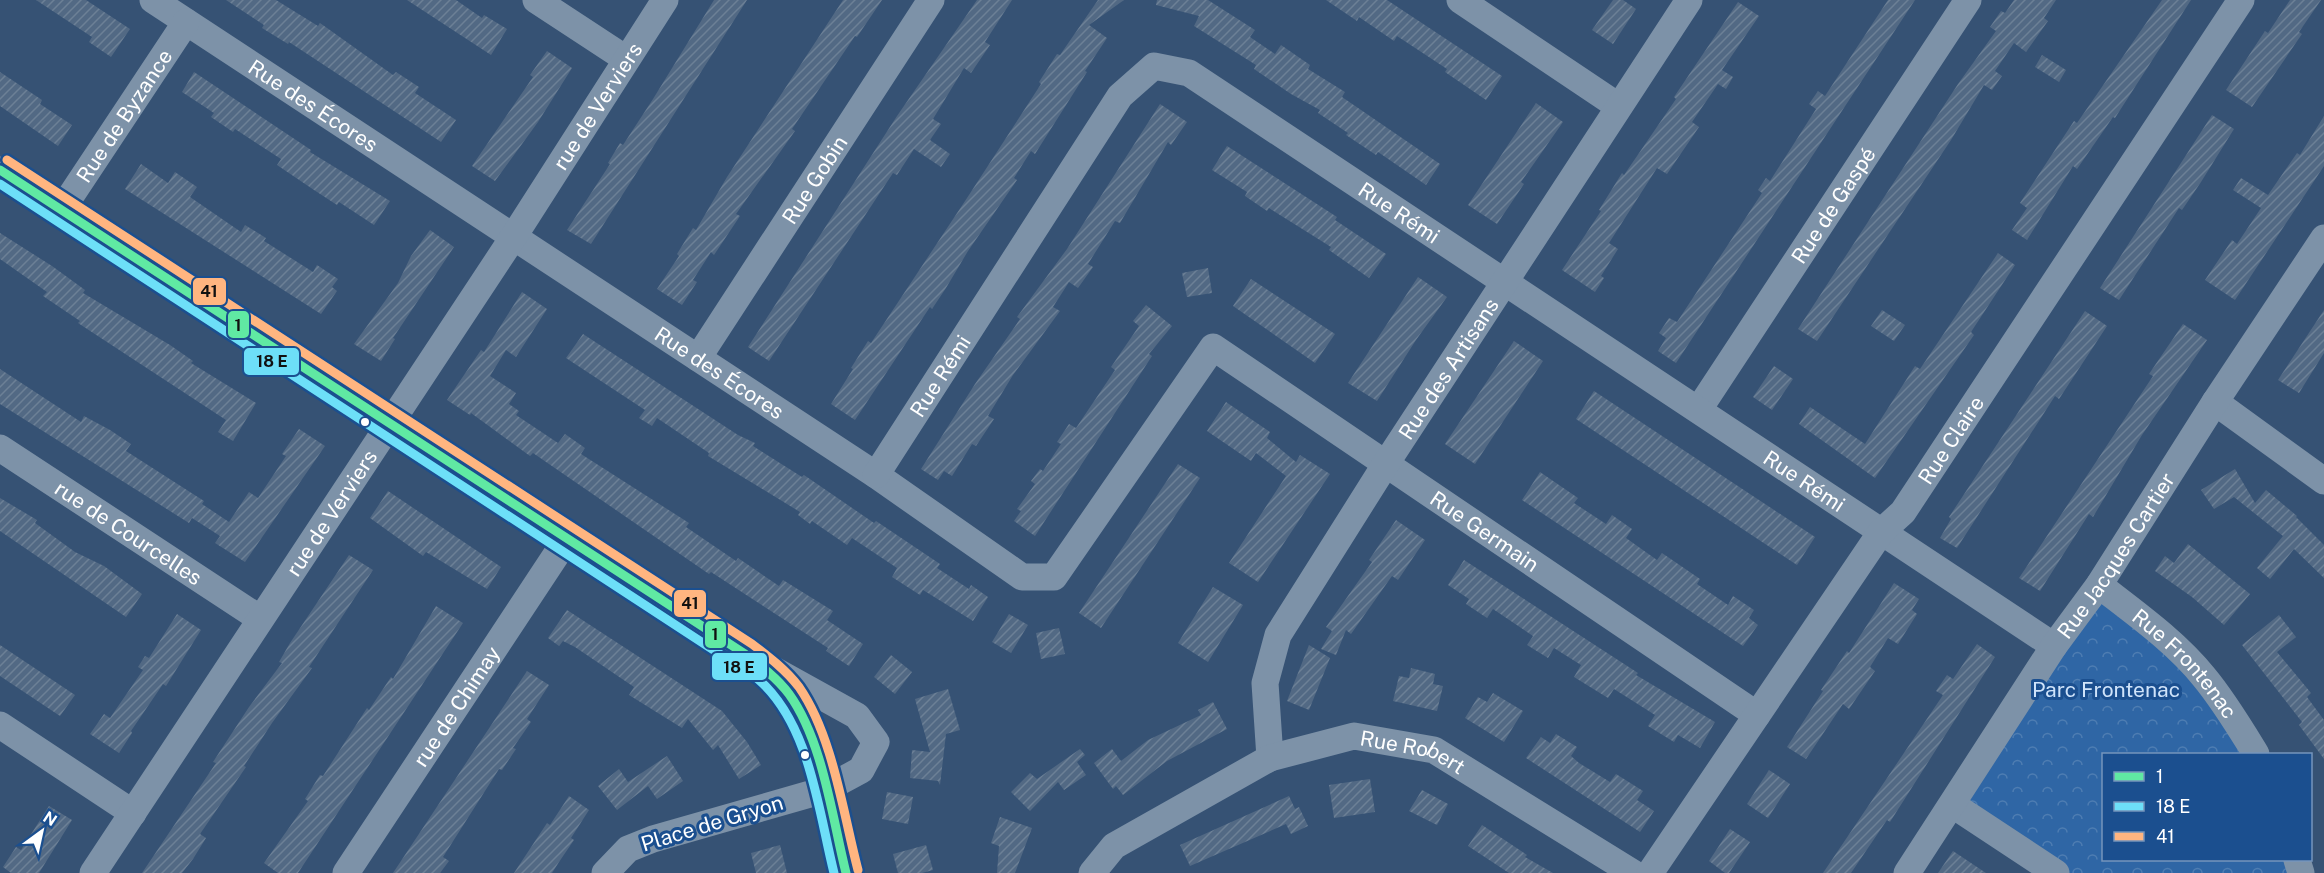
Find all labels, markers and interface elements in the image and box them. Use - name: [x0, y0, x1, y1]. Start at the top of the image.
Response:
- street label: rue de Verviers: [547, 38, 647, 174]
- street label: Rue de Byzance: [71, 44, 177, 187]
- street label: Rue des Écores: [244, 54, 383, 157]
- street label: Rue Gobin: [776, 131, 852, 228]
- street label: Rue de Gaspé: [1786, 142, 1880, 268]
- street label: Rue Rémi: [1354, 176, 1445, 248]
- line badge: 41: [192, 277, 227, 306]
- text: 41: [200, 282, 218, 301]
- street label: Rue des Artisans: [1393, 293, 1503, 444]
- line badge: 1: [227, 310, 250, 339]
- text: 1: [235, 316, 241, 335]
- street label: Rue des Écores: [650, 321, 789, 424]
- street label: Rue Rémi: [904, 330, 975, 421]
- line badge: 18 E: [243, 347, 300, 376]
- text: 18 E: [256, 352, 288, 371]
- street label: Rue Claire: [1912, 391, 1989, 489]
- unlabelled marker: [359, 416, 371, 428]
- street label: rue de Verviers: [281, 445, 382, 580]
- street label: Rue Rémi: [1759, 445, 1850, 517]
- street label: Rue Jacques Cartier: [2051, 468, 2180, 643]
- street label: rue de Courcelles: [51, 475, 207, 590]
- street label: Rue Germain: [1426, 485, 1544, 577]
- line badge: 41: [673, 589, 707, 618]
- text: 41: [681, 594, 699, 613]
- street label: Rue Frontenac: [2128, 603, 2243, 723]
- line badge: 1: [704, 620, 727, 649]
- text: 1: [712, 625, 718, 644]
- street label: rue de Chimay: [408, 641, 505, 771]
- line badge: 18 E: [711, 652, 768, 681]
- text: 18 E: [723, 658, 755, 677]
- park label: Parc Frontenac: [2032, 677, 2180, 702]
- street label: Rue Robert: [1358, 725, 1470, 779]
- unlabelled marker: [799, 749, 811, 761]
- legend: [2102, 753, 2312, 861]
- text: 1: [2156, 766, 2163, 787]
- street label: Place de Gryon: [638, 789, 786, 857]
- text: 18 E: [2156, 796, 2191, 817]
- north arrow: [12, 801, 72, 861]
- text: N: [39, 807, 60, 830]
- text: 41: [2156, 826, 2175, 847]

